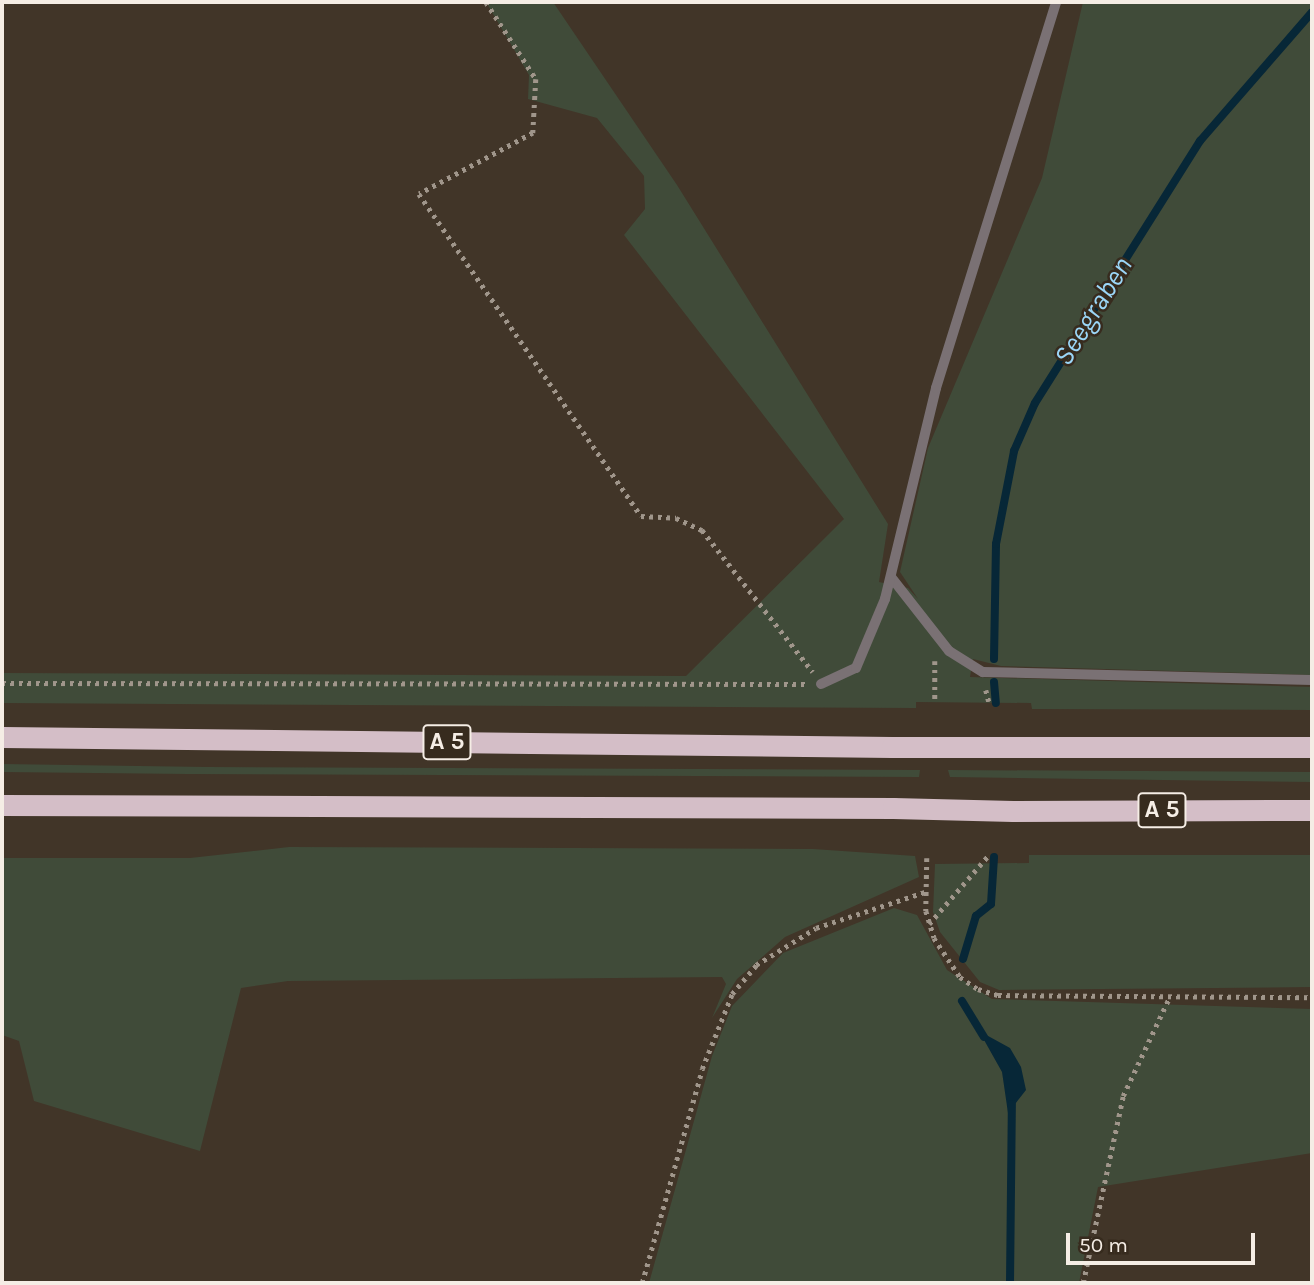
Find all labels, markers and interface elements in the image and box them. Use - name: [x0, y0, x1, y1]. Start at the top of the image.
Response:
- water label: Seegraben: [1046, 250, 1140, 372]
- road number: A 5: [421, 722, 473, 762]
- road number: A 5: [1136, 790, 1188, 830]
- scale bar: [1069, 1218, 1258, 1262]
- text: 50 m: [1079, 1233, 1128, 1257]

